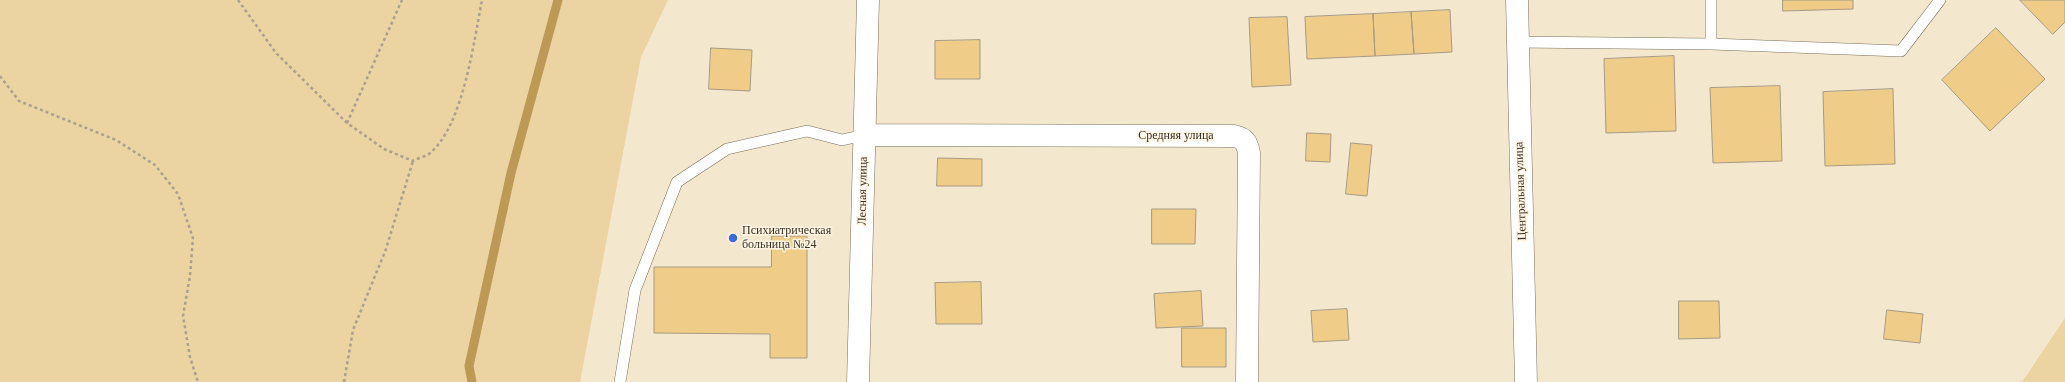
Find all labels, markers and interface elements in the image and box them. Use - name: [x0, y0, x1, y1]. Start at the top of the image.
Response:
- street label: Средняя улица: [1138, 129, 1214, 143]
- street label: Центральная улица: [1512, 141, 1530, 241]
- street label: Лесная улица: [855, 156, 871, 226]
- place label: Психиатрическая больница №24: [742, 224, 831, 252]
- marker: Психиатрическая больница №24: [727, 232, 739, 244]

